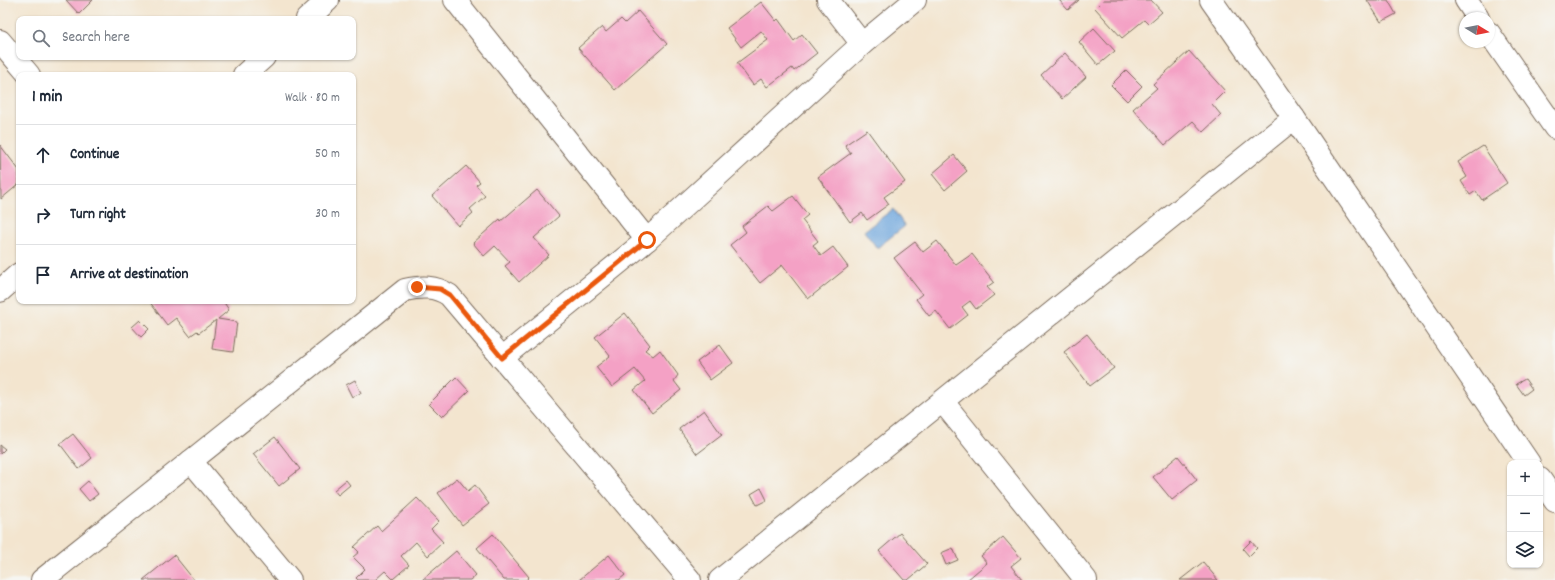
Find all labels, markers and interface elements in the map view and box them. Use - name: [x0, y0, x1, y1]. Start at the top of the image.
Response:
- north arrow: [1459, 12, 1495, 48]
- search box: [16, 16, 356, 60]
- icon: search: [30, 27, 52, 49]
- text: Search here: [62, 27, 130, 49]
- text: 1 min: [32, 86, 62, 110]
- text: Walk · 80 m: [285, 89, 340, 108]
- icon: ahead: [32, 144, 54, 166]
- text: Continue: [70, 144, 119, 166]
- text: 50 m: [315, 145, 340, 164]
- icon: right: [32, 204, 54, 226]
- text: Turn right: [70, 204, 126, 226]
- text: 30 m: [315, 205, 340, 224]
- route start: [638, 231, 656, 249]
- icon: arrive: [32, 264, 54, 286]
- text: Arrive at destination: [70, 264, 188, 286]
- route end: [408, 278, 426, 296]
- map controls: [1507, 460, 1543, 568]
- button: +: [1507, 460, 1543, 496]
- button: −: [1507, 496, 1543, 532]
- button: layers: [1507, 532, 1543, 568]

